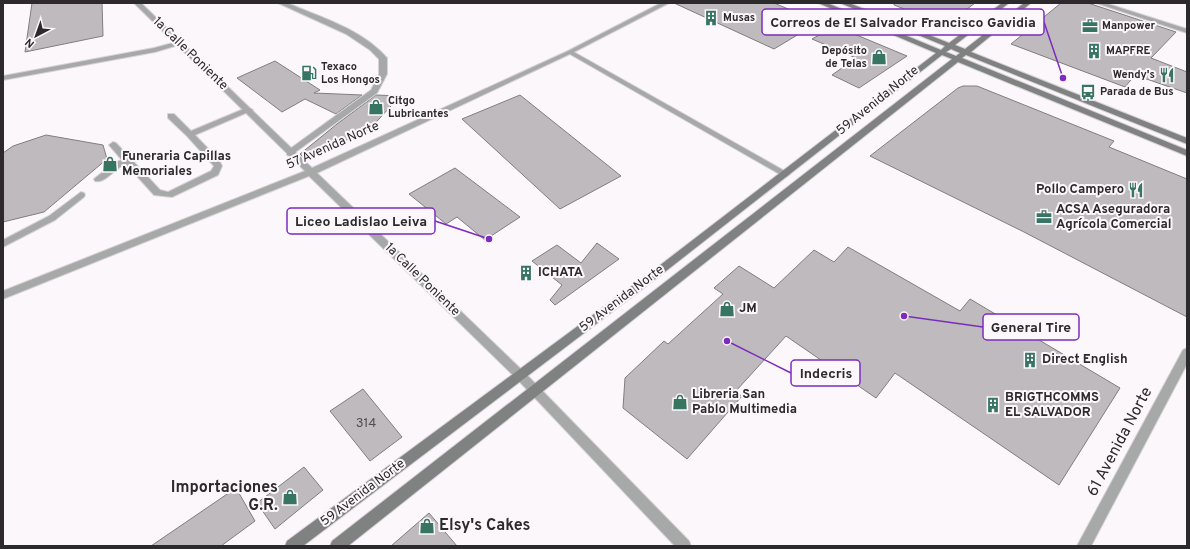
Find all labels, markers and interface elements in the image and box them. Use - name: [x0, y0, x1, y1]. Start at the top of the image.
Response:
- building icon: Musas: [702, 9, 720, 27]
- callout: Correos de El Salvador Francisco Gavidia: [762, 9, 1044, 35]
- place label: Musas: [723, 11, 755, 25]
- street label: 1a Calle Poniente: [149, 14, 231, 94]
- text: Correos de El Salvador Francisco Gavidia: [770, 15, 1036, 32]
- north arrow: [16, 16, 56, 56]
- office icon: Manpower: [1081, 17, 1099, 35]
- place label: Manpower: [1102, 19, 1156, 33]
- text: N: [23, 35, 38, 51]
- building icon: MAPFRE: [1085, 42, 1103, 60]
- place label: Depósito de Telas: [822, 44, 867, 71]
- place label: MAPFRE: [1106, 44, 1151, 58]
- shop icon: Depósito de Telas: [870, 48, 888, 66]
- place label: Texaco Los Hongos: [321, 60, 380, 87]
- street label: 59 Avenida Norte: [834, 63, 922, 139]
- fuel station icon: Texaco Los Hongos: [300, 64, 318, 82]
- restaurant icon: Wendy's: [1158, 66, 1176, 84]
- place label: Wendy's: [1113, 68, 1155, 82]
- bus stop icon: Parada de Bus: [1079, 83, 1097, 101]
- place label: Parada de Bus: [1100, 85, 1174, 99]
- place label: Citgo Lubricantes: [388, 94, 449, 121]
- shop icon: Citgo Lubricantes: [367, 98, 385, 116]
- street label: 57 Avenida Norte: [284, 118, 382, 174]
- place label: Funeraria Capillas Memoriales: [122, 149, 231, 180]
- shop icon: Funeraria Capillas Memoriales: [101, 155, 119, 173]
- restaurant icon: Pollo Campero: [1127, 181, 1145, 199]
- place label: Pollo Campero: [1036, 182, 1124, 198]
- place label: ACSA Aseguradora Agrícola Comercial: [1056, 202, 1172, 233]
- callout: Liceo Ladislao Leiva: [287, 208, 435, 234]
- office icon: ACSA Aseguradora Agrícola Comercial: [1035, 208, 1053, 226]
- text: Liceo Ladislao Leiva: [295, 214, 427, 231]
- street label: 1a Calle Poniente: [381, 240, 463, 320]
- street label: 59 Avenida Norte: [577, 262, 667, 336]
- building icon: ICHATA: [517, 264, 535, 282]
- place label: ICHATA: [538, 265, 583, 281]
- shop icon: JM: [718, 300, 736, 318]
- place label: JM: [739, 301, 757, 317]
- callout: General Tire: [983, 314, 1079, 340]
- text: General Tire: [991, 320, 1071, 337]
- building icon: Direct English: [1021, 351, 1039, 369]
- place label: Direct English: [1042, 352, 1128, 368]
- callout: Indecris: [791, 360, 860, 386]
- text: Indecris: [800, 366, 852, 383]
- street label: 61 Avenida Norte: [1083, 384, 1157, 500]
- place label: Libreria San Pablo Multimedia: [692, 387, 797, 418]
- place label: BRIGTHCOMMS EL SALVADOR: [1005, 390, 1099, 421]
- shop icon: Libreria San Pablo Multimedia: [671, 393, 689, 411]
- building icon: BRIGTHCOMMS EL SALVADOR: [984, 396, 1002, 414]
- house number: 314: [356, 416, 376, 432]
- street label: 59 Avenida Norte: [318, 456, 408, 530]
- place label: Importaciones G.R.: [171, 478, 278, 516]
- shop icon: Importaciones G.R.: [281, 488, 299, 506]
- place label: Elsy's Cakes: [439, 516, 531, 536]
- shop icon: Elsy's Cakes: [418, 517, 436, 535]

